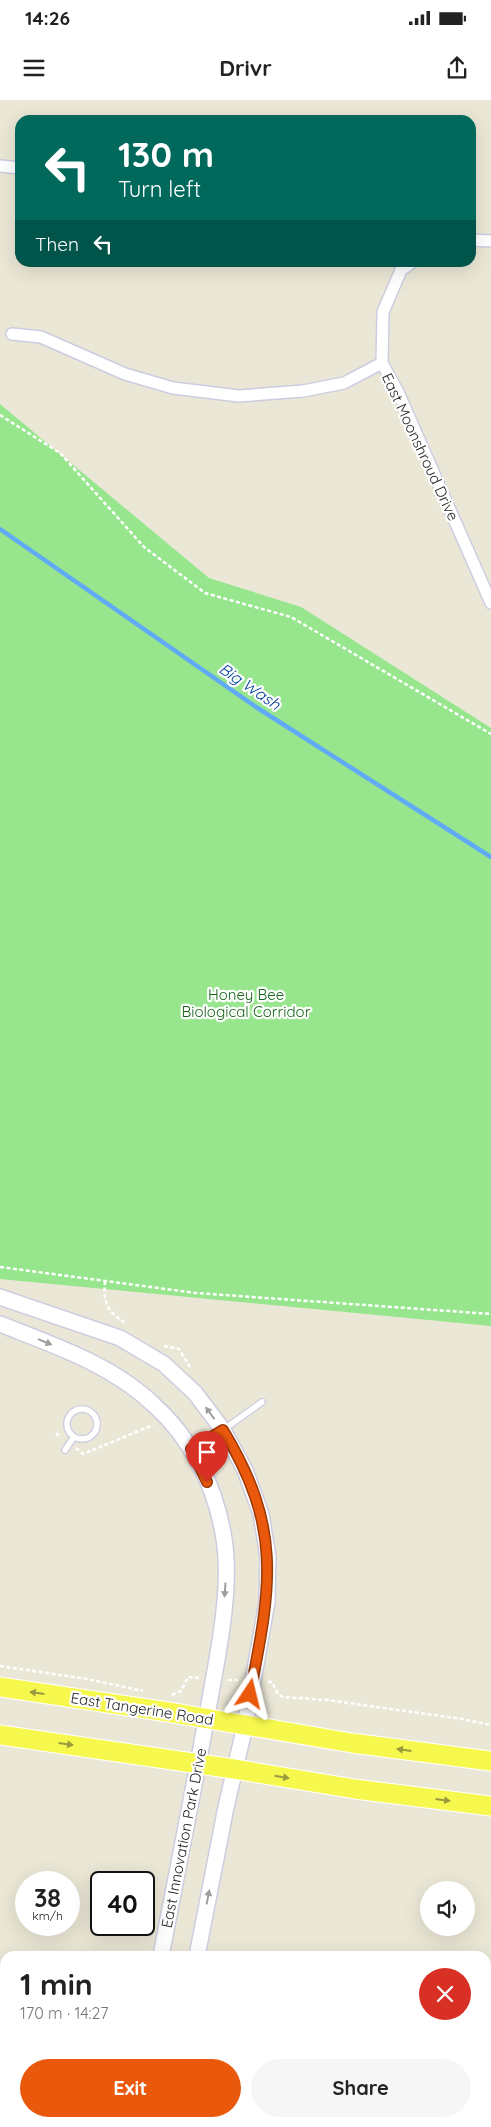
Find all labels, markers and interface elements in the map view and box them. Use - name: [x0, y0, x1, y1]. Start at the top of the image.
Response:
- text: 14:26: [25, 6, 70, 30]
- icon: menu: [20, 54, 48, 82]
- text: Drivr: [219, 54, 272, 82]
- icon: share: [443, 54, 471, 82]
- text: 130 m: [118, 132, 214, 176]
- icon: left: [35, 135, 100, 200]
- text: Turn left: [118, 175, 201, 203]
- icon: left: [89, 230, 117, 258]
- text: Then: [35, 232, 79, 256]
- street label: East Moonshroud Drive: [378, 370, 463, 524]
- water label: Big Wash: [215, 658, 285, 714]
- park label: Honey Bee Biological Corridor: [182, 985, 311, 1021]
- one-way arrow: [38, 1339, 52, 1347]
- one-way arrow: [206, 1406, 216, 1419]
- pin: [186, 1431, 228, 1482]
- icon: arrive: [193, 1438, 221, 1466]
- one-way arrow: [220, 1582, 228, 1598]
- position arrow: [223, 1667, 275, 1719]
- one-way arrow: [29, 1688, 45, 1696]
- street label: East Tangerine Road: [69, 1688, 215, 1729]
- one-way arrow: [58, 1740, 74, 1748]
- street label: East Innovation Park Drive: [157, 1746, 210, 1930]
- one-way arrow: [396, 1746, 412, 1754]
- one-way arrow: [275, 1774, 291, 1782]
- one-way arrow: [435, 1797, 451, 1805]
- speed limit sign: 40: [90, 1871, 155, 1936]
- map controls: [420, 1881, 475, 1936]
- button: sound: [420, 1881, 475, 1936]
- text: 38: [34, 1882, 61, 1913]
- one-way arrow: [205, 1889, 213, 1905]
- text: km/h: [32, 1908, 63, 1923]
- text: 1 min: [20, 1965, 93, 2003]
- button: close: [419, 1968, 471, 2020]
- text: 170 m · 14:27: [20, 2003, 108, 2023]
- button: Exit: [20, 2059, 241, 2117]
- button: Share: [251, 2059, 471, 2117]

